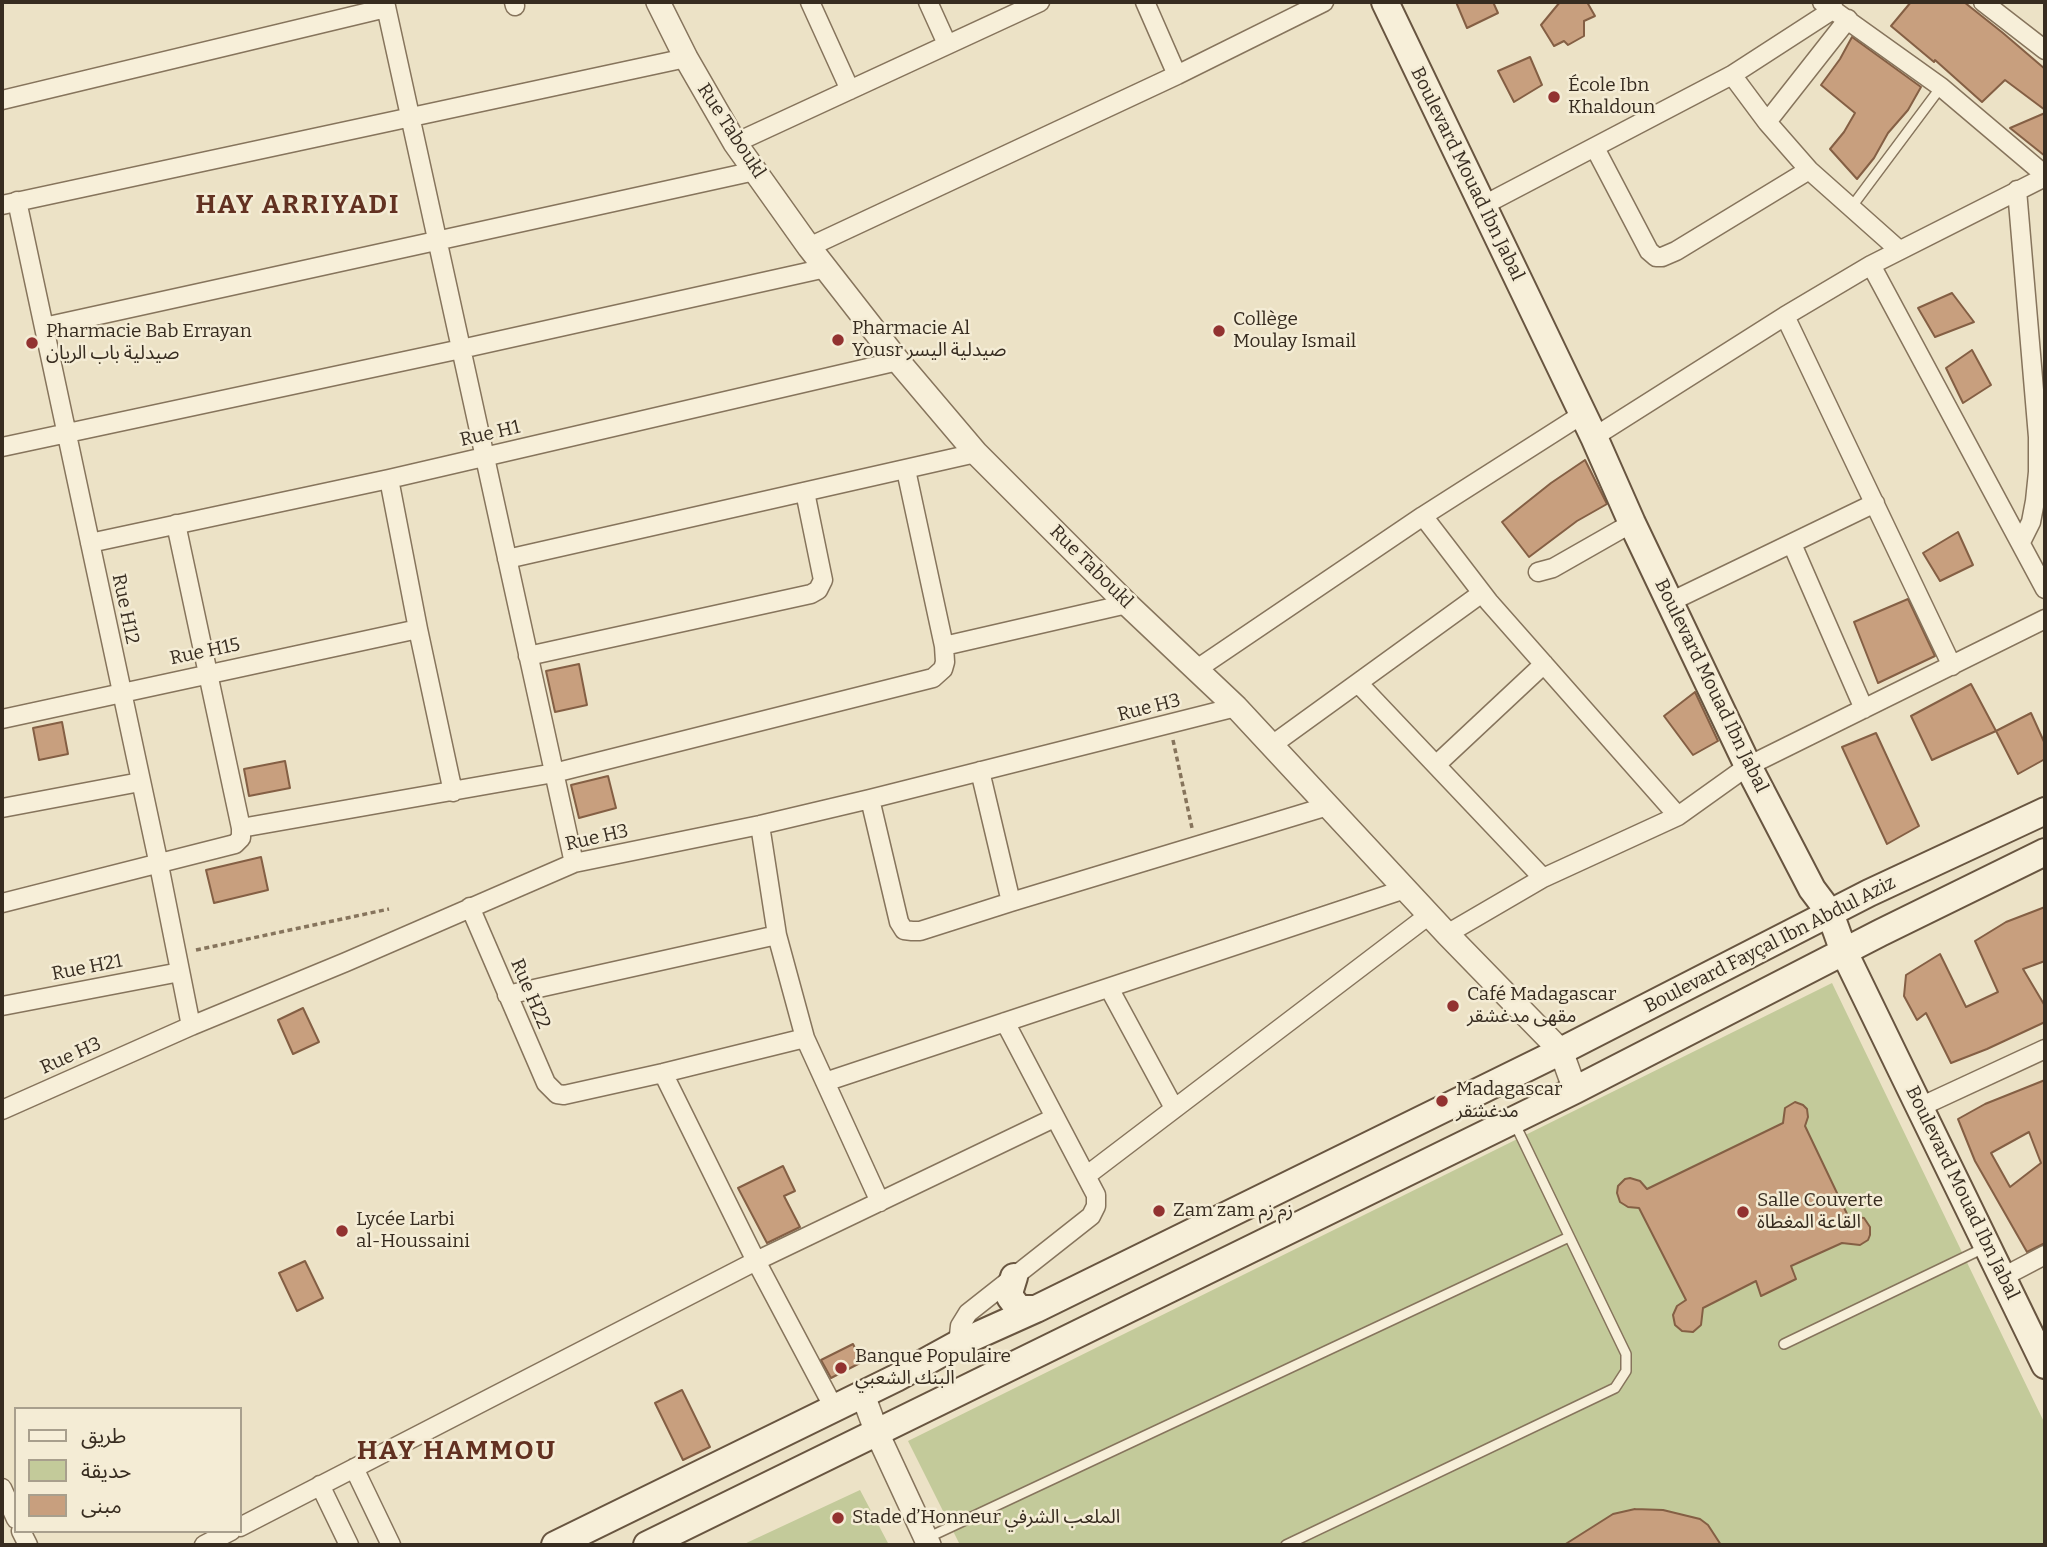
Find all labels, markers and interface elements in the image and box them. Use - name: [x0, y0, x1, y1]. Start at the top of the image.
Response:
- street label: Boulevard Mouad Ibn Jabal: [1405, 64, 1529, 284]
- place label: École Ibn Khaldoun: [1568, 75, 1655, 119]
- street label: Rue Taboukl: [692, 79, 770, 183]
- marker: École Ibn Khaldoun: [1546, 89, 1562, 105]
- district label: HAY ARRIYADI: [197, 190, 399, 222]
- place label: Collège Moulay Ismail: [1233, 309, 1356, 353]
- place label: Pharmacie Al Yousr صيدلية اليسر: [852, 318, 1006, 362]
- place label: Pharmacie Bab Errayan صيدلية باب الريان: [46, 321, 252, 365]
- marker: Collège Moulay Ismail: [1211, 323, 1227, 339]
- marker: Pharmacie Al Yousr صيدلية اليسر: [830, 332, 846, 348]
- marker: Pharmacie Bab Errayan صيدلية باب الريان: [24, 335, 40, 351]
- street label: Rue H1: [458, 416, 522, 452]
- street label: Rue Taboukl: [1045, 521, 1137, 613]
- street label: Rue H12: [106, 572, 144, 646]
- street label: Boulevard Mouad Ibn Jabal: [1649, 576, 1773, 796]
- street label: Rue H15: [168, 633, 242, 671]
- street label: Rue H3: [1115, 689, 1183, 727]
- street label: Rue H3: [563, 820, 631, 856]
- street label: Boulevard Fayçal Ibn Abdul Aziz: [1641, 872, 1899, 1018]
- street label: Rue H21: [50, 950, 124, 986]
- street label: Rue H22: [505, 956, 555, 1032]
- place label: Café Madagascar مقهى مدغشقر: [1467, 984, 1616, 1028]
- marker: Café Madagascar مقهى مدغشقر: [1445, 998, 1461, 1014]
- street label: Rue H3: [37, 1033, 105, 1079]
- place label: Madagascar مدغشقر: [1456, 1079, 1562, 1123]
- street label: Boulevard Mouad Ibn Jabal: [1900, 1083, 2024, 1303]
- marker: Madagascar مدغشقر: [1434, 1093, 1450, 1109]
- place label: Salle Couverte القاعة المغطاة: [1757, 1190, 1883, 1234]
- place label: Zam zam زم زم: [1173, 1200, 1293, 1222]
- marker: Zam zam زم زم: [1151, 1203, 1167, 1219]
- marker: Salle Couverte القاعة المغطاة: [1735, 1204, 1751, 1220]
- place label: Lycée Larbi al-Houssaini: [356, 1209, 470, 1253]
- marker: Lycée Larbi al-Houssaini: [334, 1223, 350, 1239]
- place label: Banque Populaire البنك الشعبي: [855, 1346, 1011, 1390]
- marker: Banque Populaire البنك الشعبي: [833, 1360, 849, 1376]
- legend: [14, 1407, 242, 1533]
- text: طريق: [81, 1423, 126, 1449]
- district label: HAY HAMMOU: [358, 1436, 556, 1468]
- text: حديقة: [81, 1458, 131, 1484]
- text: مبنى: [81, 1493, 122, 1519]
- place label: Stade d’Honneur الملعب الشرفي: [852, 1507, 1120, 1529]
- marker: Stade d’Honneur الملعب الشرفي: [830, 1510, 846, 1526]

